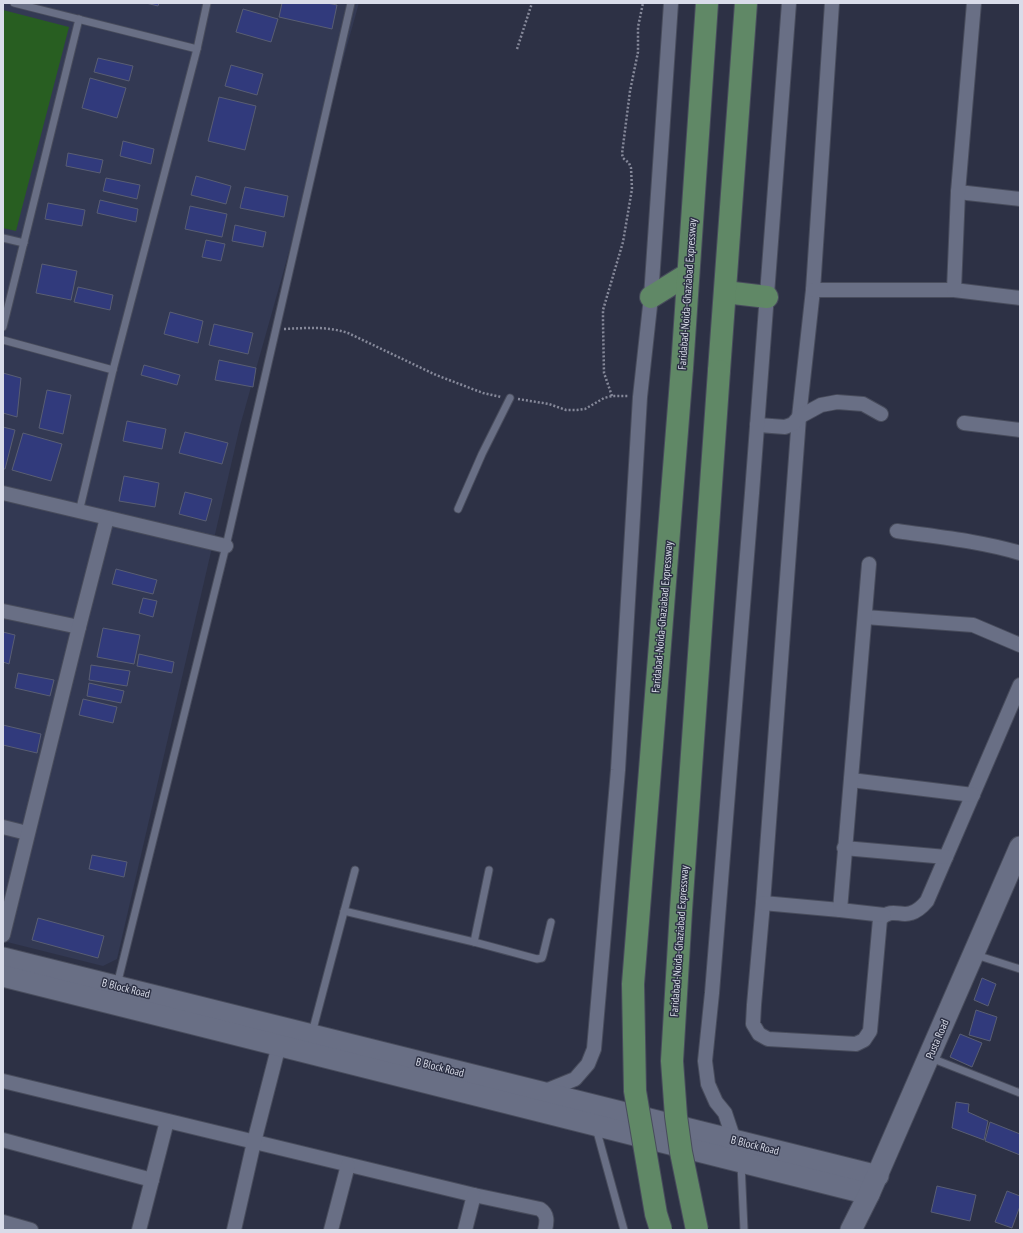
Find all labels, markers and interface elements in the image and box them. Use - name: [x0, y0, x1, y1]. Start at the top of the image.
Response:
- street label: Faridabad-Noida-Ghaziabad Expressway: [675, 217, 699, 370]
- street label: Faridabad-Noida-Ghaziabad Expressway: [648, 540, 676, 693]
- street label: Faridabad-Noida-Ghaziabad Expressway: [667, 864, 691, 1017]
- street label: B Block Road: [101, 975, 152, 1001]
- street label: Pusta Road: [922, 1017, 952, 1061]
- street label: B Block Road: [415, 1054, 466, 1080]
- street label: B Block Road: [730, 1132, 781, 1158]

